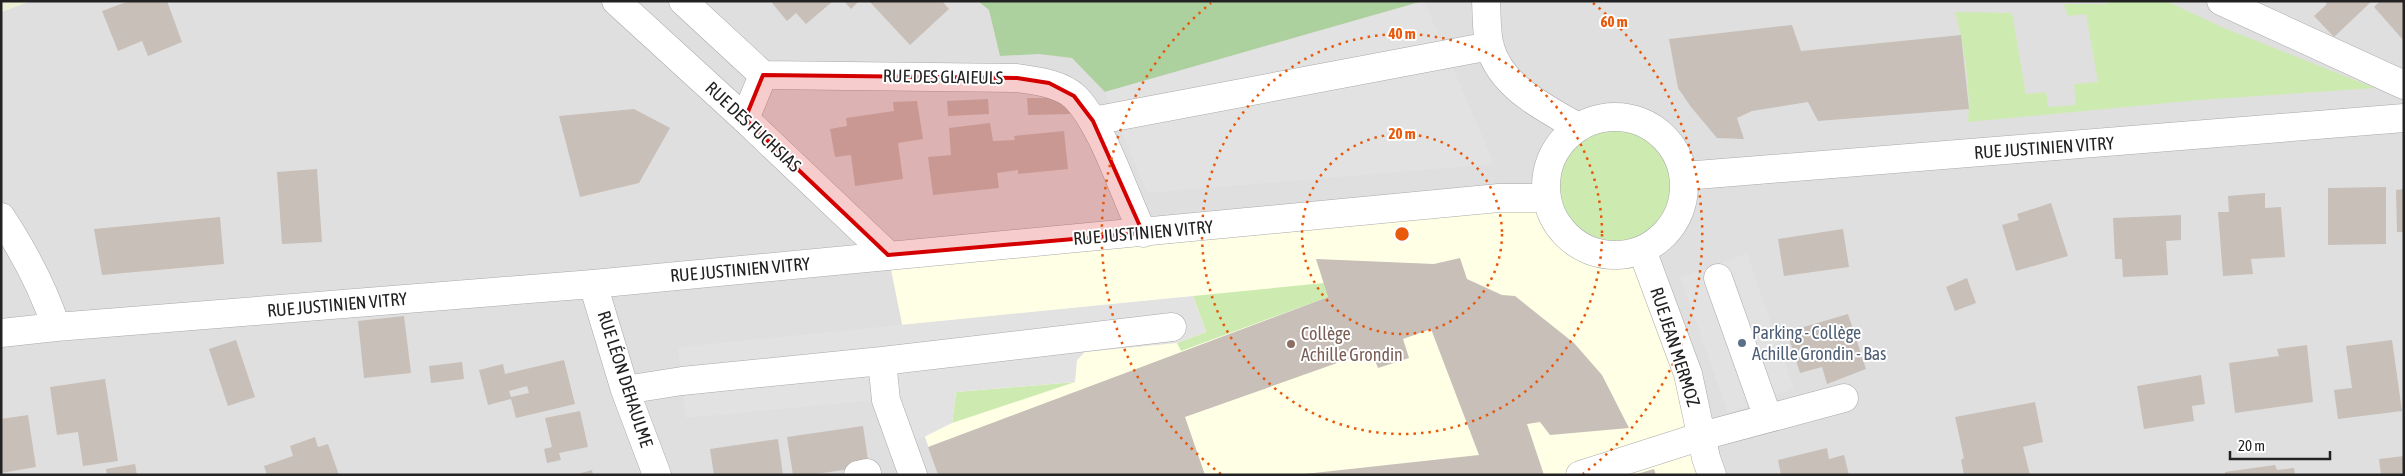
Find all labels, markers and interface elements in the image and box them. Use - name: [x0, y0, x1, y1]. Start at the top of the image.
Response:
- text: 60 m: [1601, 13, 1628, 30]
- text: 40 m: [1388, 25, 1416, 42]
- street label: RUE DES GLAIEULS: [883, 65, 1004, 88]
- street label: RUE DES FUCHSIAS: [701, 77, 806, 176]
- text: 20 m: [1389, 125, 1416, 142]
- street label: RUE JUSTINIEN VITRY: [1973, 132, 2115, 163]
- street label: RUE JUSTINIEN VITRY: [1072, 216, 1214, 249]
- centre of rings: [1393, 225, 1411, 243]
- street label: RUE JUSTINIEN VITRY: [669, 253, 811, 286]
- street label: RUE JEAN MERMOZ: [1646, 285, 1705, 409]
- street label: RUE JUSTINIEN VITRY: [266, 288, 408, 321]
- street label: RUE LÉON DEHAULME: [593, 308, 658, 450]
- place label: Parking - Collège Achille Grondin - Bas: [1752, 322, 1886, 364]
- place label: Collège Achille Grondin: [1301, 323, 1403, 365]
- marker: Parking - Collège Achille Grondin - Bas: [1736, 337, 1748, 349]
- marker: Collège Achille Grondin: [1285, 338, 1297, 350]
- scale bar: [2230, 428, 2330, 460]
- text: 20 m: [2238, 437, 2265, 454]

